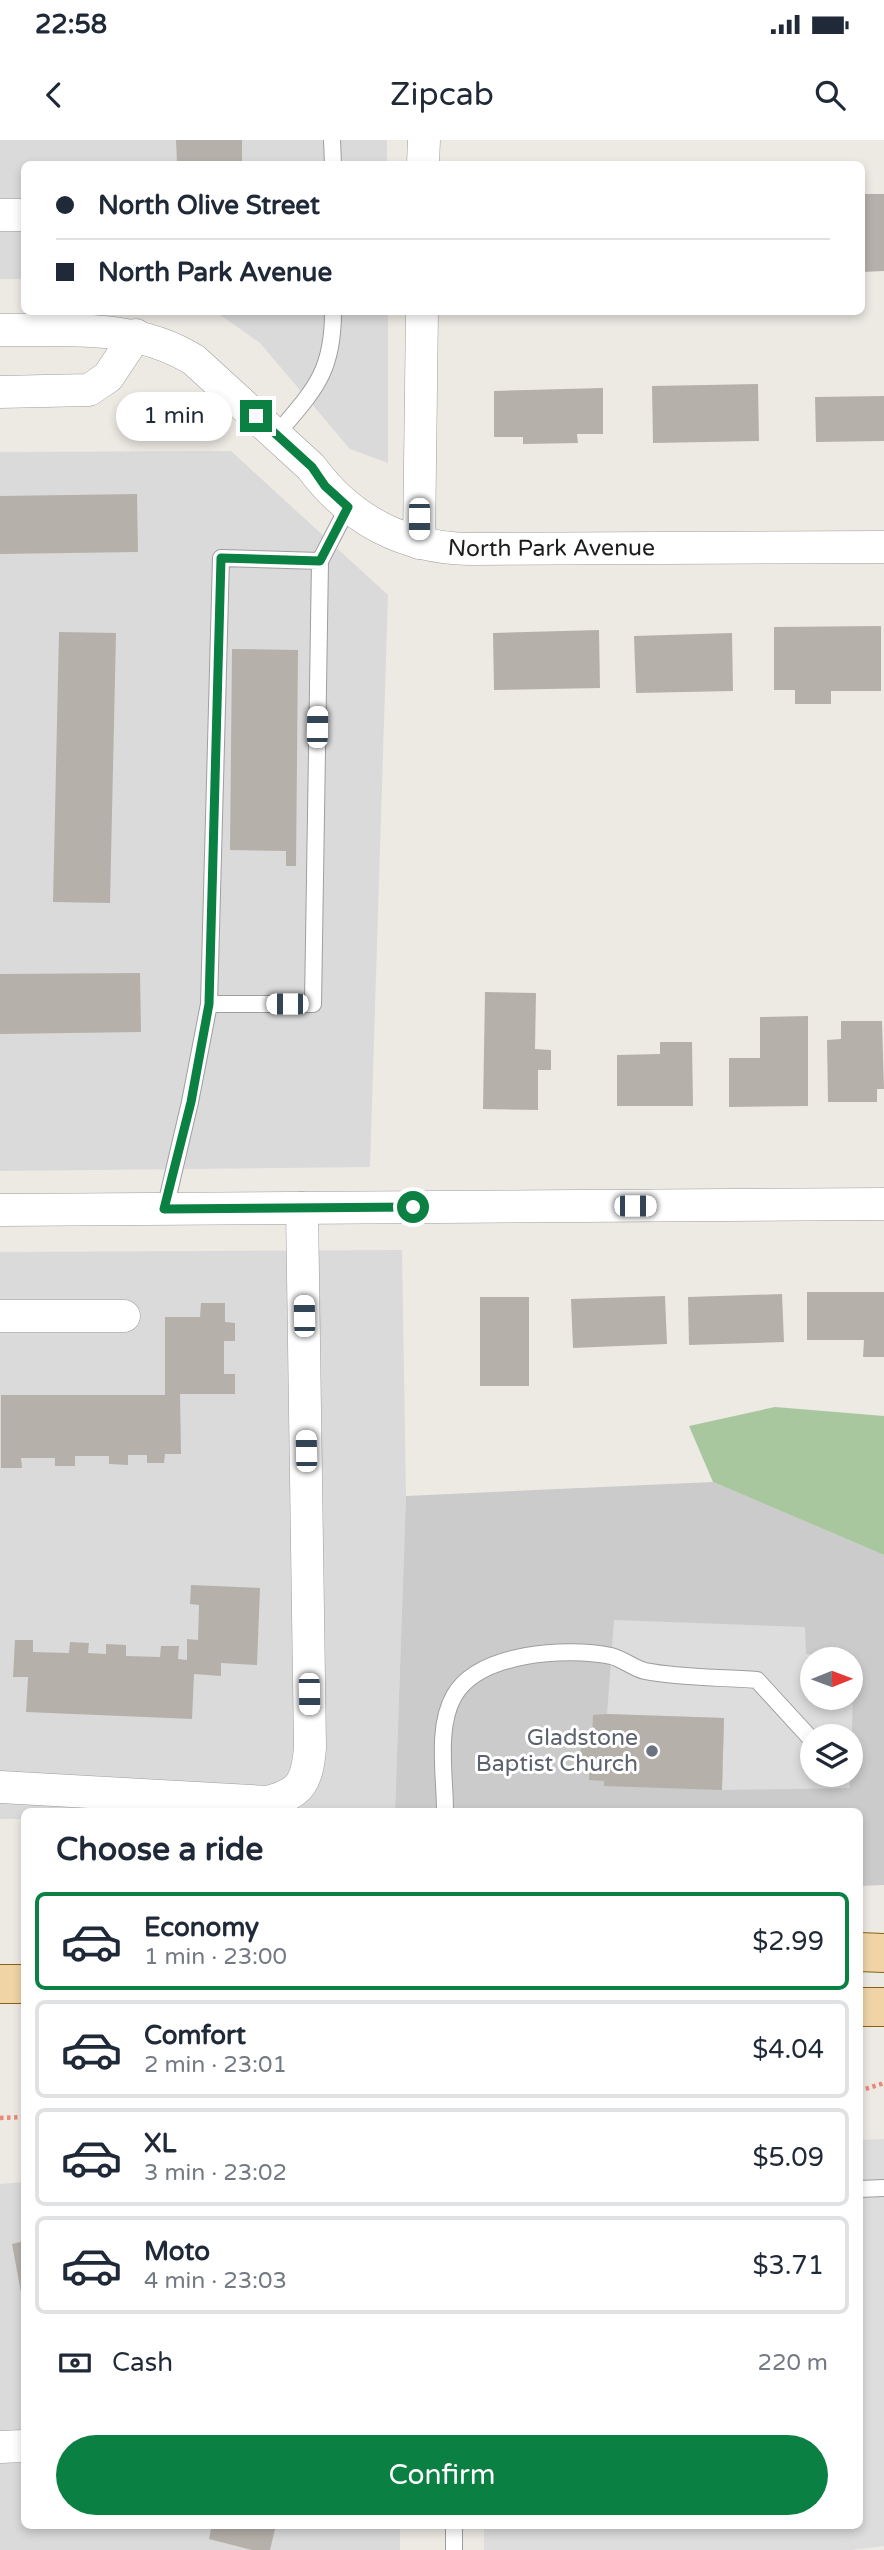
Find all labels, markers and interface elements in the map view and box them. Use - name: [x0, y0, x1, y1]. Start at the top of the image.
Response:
- text: 22:58: [35, 9, 107, 40]
- icon: back: [35, 76, 73, 114]
- text: Zipcab: [390, 76, 494, 114]
- icon: search: [811, 76, 849, 114]
- text: North Olive Street: [98, 190, 320, 221]
- text: North Park Avenue: [98, 257, 332, 288]
- callout: 1 min: [116, 392, 232, 440]
- route end: [240, 400, 272, 432]
- text: 1 min: [143, 402, 205, 430]
- car: [409, 498, 430, 540]
- street label: North Park Avenue: [447, 534, 655, 563]
- car: [307, 706, 328, 748]
- car: [267, 994, 309, 1015]
- route start: [397, 1191, 429, 1223]
- car: [615, 1196, 657, 1217]
- car: [294, 1295, 315, 1337]
- car: [296, 1430, 317, 1472]
- north arrow: [800, 1647, 863, 1710]
- map controls: [800, 1647, 863, 1787]
- car: [299, 1673, 320, 1715]
- place label: Gladstone Baptist Church: [476, 1724, 638, 1778]
- button: layers: [800, 1724, 863, 1787]
- marker: Gladstone Baptist Church: [644, 1743, 660, 1759]
- text: Choose a ride: [56, 1831, 263, 1869]
- icon: car: [60, 1910, 123, 1973]
- text: Economy: [144, 1912, 259, 1943]
- text: $2.99: [752, 1926, 824, 1957]
- text: 1 min · 23:00: [144, 1943, 287, 1971]
- icon: car: [60, 2018, 123, 2081]
- text: Comfort: [144, 2020, 246, 2051]
- text: $4.04: [752, 2034, 824, 2065]
- text: 2 min · 23:01: [144, 2051, 287, 2079]
- icon: car: [60, 2126, 123, 2189]
- text: XL: [144, 2128, 176, 2159]
- text: $5.09: [752, 2142, 824, 2173]
- text: 3 min · 23:02: [144, 2159, 287, 2187]
- icon: car: [60, 2234, 123, 2297]
- text: Moto: [144, 2236, 210, 2267]
- text: $3.71: [752, 2250, 824, 2281]
- text: 4 min · 23:03: [144, 2267, 287, 2295]
- icon: cash: [56, 2344, 94, 2382]
- text: Cash: [112, 2347, 173, 2378]
- text: 220 m: [758, 2349, 828, 2377]
- button: Confirm: [56, 2435, 828, 2515]

